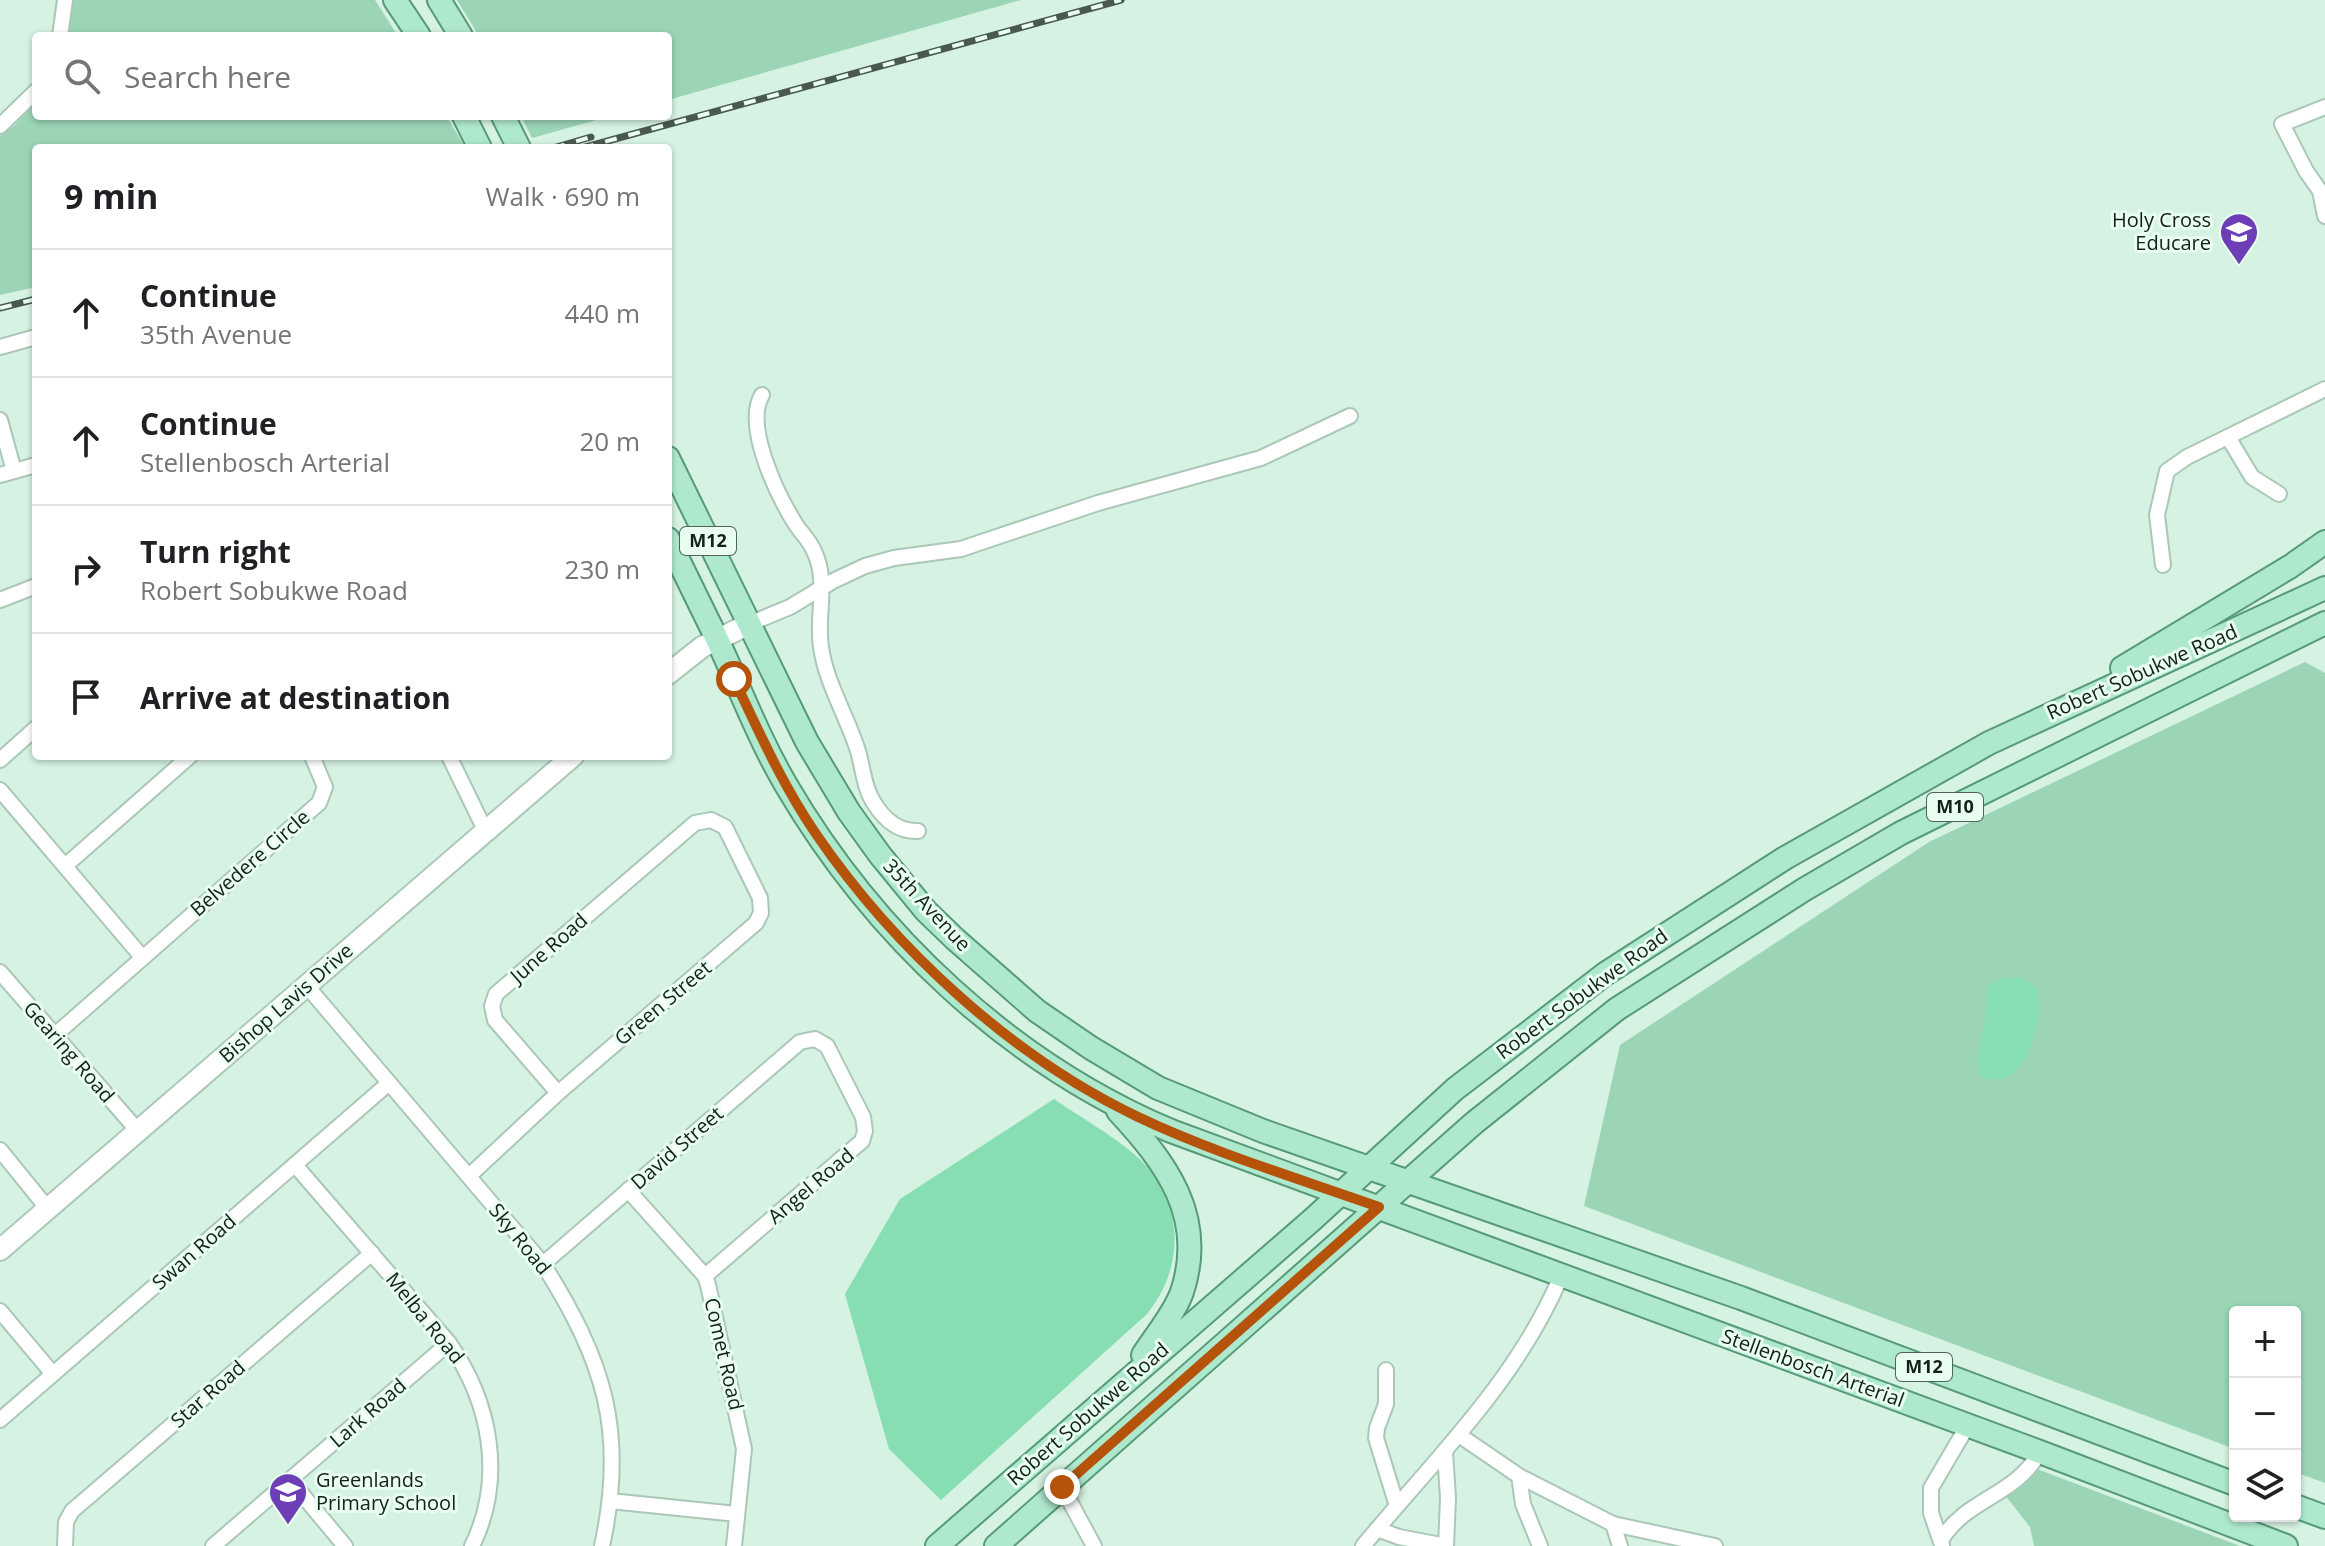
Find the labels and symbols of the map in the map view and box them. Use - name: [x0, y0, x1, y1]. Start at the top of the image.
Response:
- place label: Holy Cross Educare: [2112, 206, 2211, 256]
- school or university icon: Holy Cross Educare: [2218, 211, 2260, 266]
- road number: M12: [680, 527, 736, 555]
- street label: Robert Sobukwe Road: [2042, 617, 2241, 726]
- route start: [716, 661, 752, 697]
- road number: M10: [1927, 793, 1983, 821]
- street label: Belvedere Circle: [184, 803, 315, 922]
- street label: 35th Avenue: [878, 853, 977, 957]
- street label: June Road: [503, 907, 593, 990]
- street label: Robert Sobukwe Road: [1490, 922, 1673, 1065]
- street label: Bishop Lavis Drive: [213, 937, 358, 1068]
- street label: Green Street: [609, 954, 717, 1051]
- street label: Gearing Road: [18, 995, 121, 1108]
- street label: David Street: [625, 1100, 729, 1195]
- street label: Angel Road: [762, 1142, 860, 1230]
- street label: Sky Road: [483, 1197, 557, 1280]
- street label: Swan Road: [146, 1208, 241, 1296]
- street label: Melba Road: [380, 1266, 471, 1369]
- street label: Comet Road: [698, 1295, 751, 1413]
- street label: Stellenbosch Arterial: [1718, 1322, 1908, 1413]
- street label: Robert Sobukwe Road: [1001, 1336, 1174, 1491]
- road number: M12: [1896, 1353, 1952, 1381]
- street label: Star Road: [165, 1354, 251, 1433]
- street label: Lark Road: [324, 1372, 412, 1453]
- place label: Greenlands Primary School: [316, 1466, 456, 1516]
- route end: [1044, 1469, 1080, 1505]
- school or university icon: Greenlands Primary School: [267, 1471, 309, 1526]

